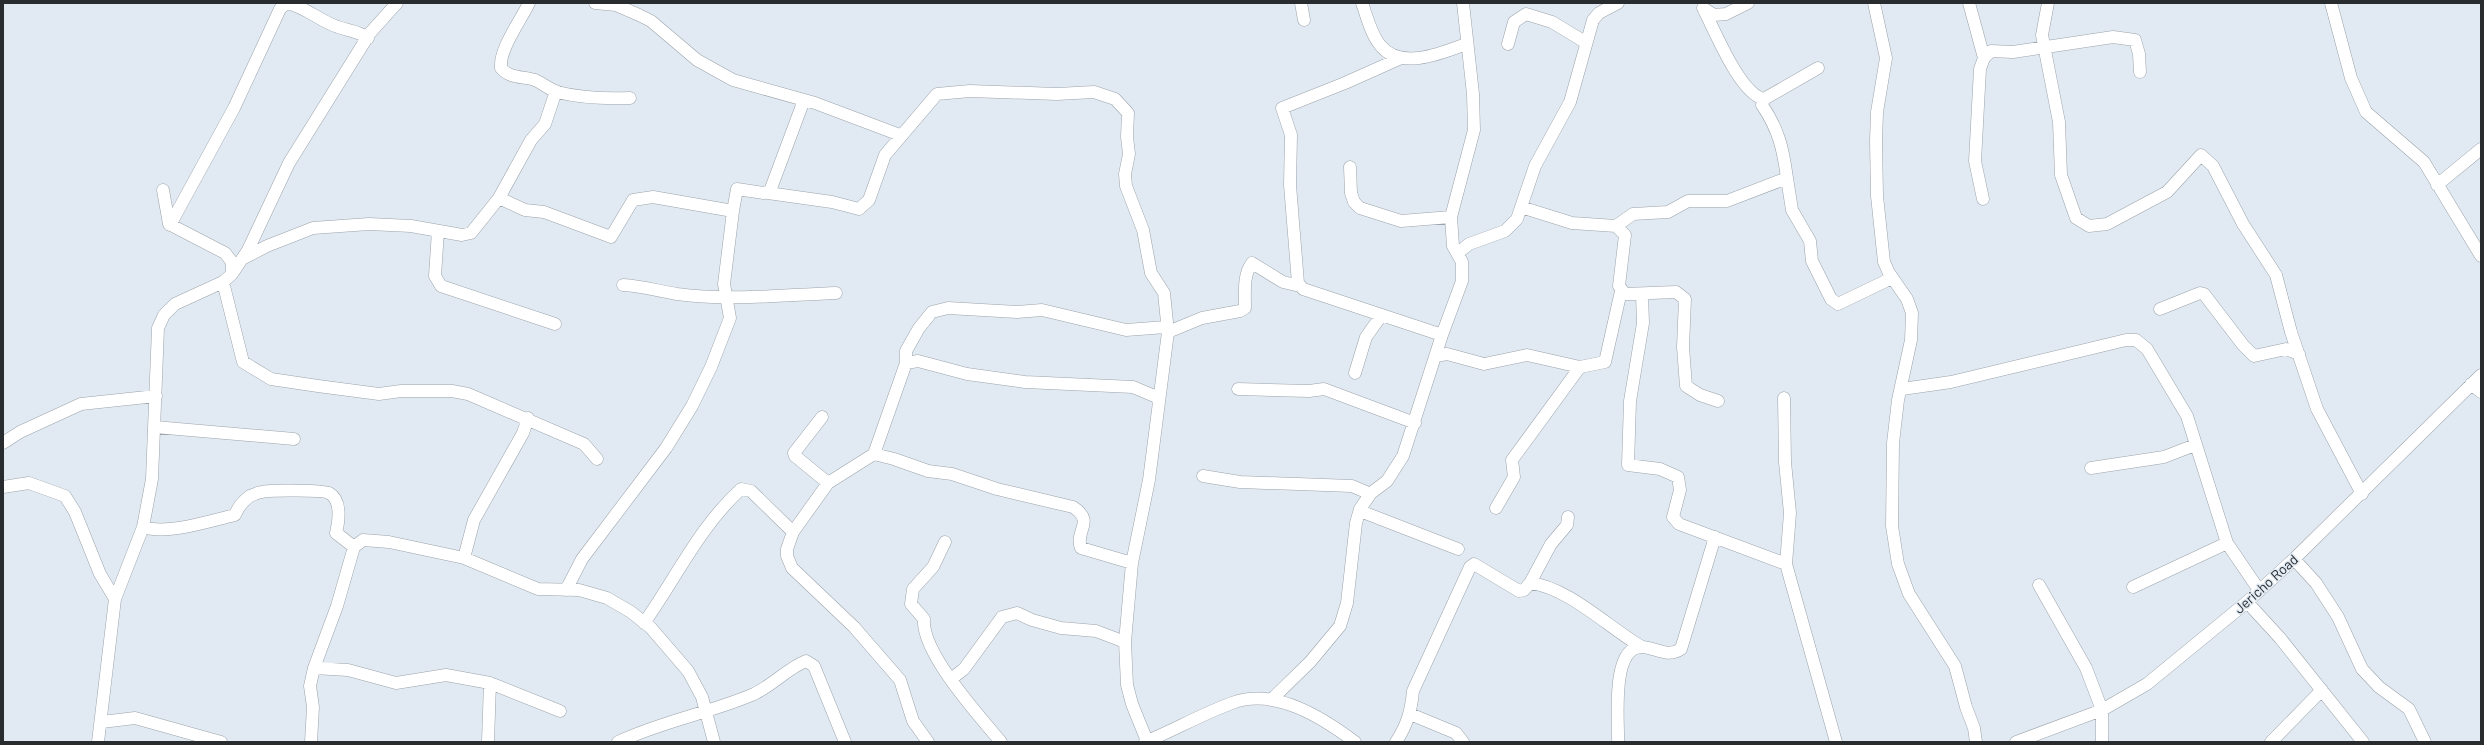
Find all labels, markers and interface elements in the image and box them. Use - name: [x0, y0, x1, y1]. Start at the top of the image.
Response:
- street label: Jericho Road: [2230, 550, 2301, 617]

